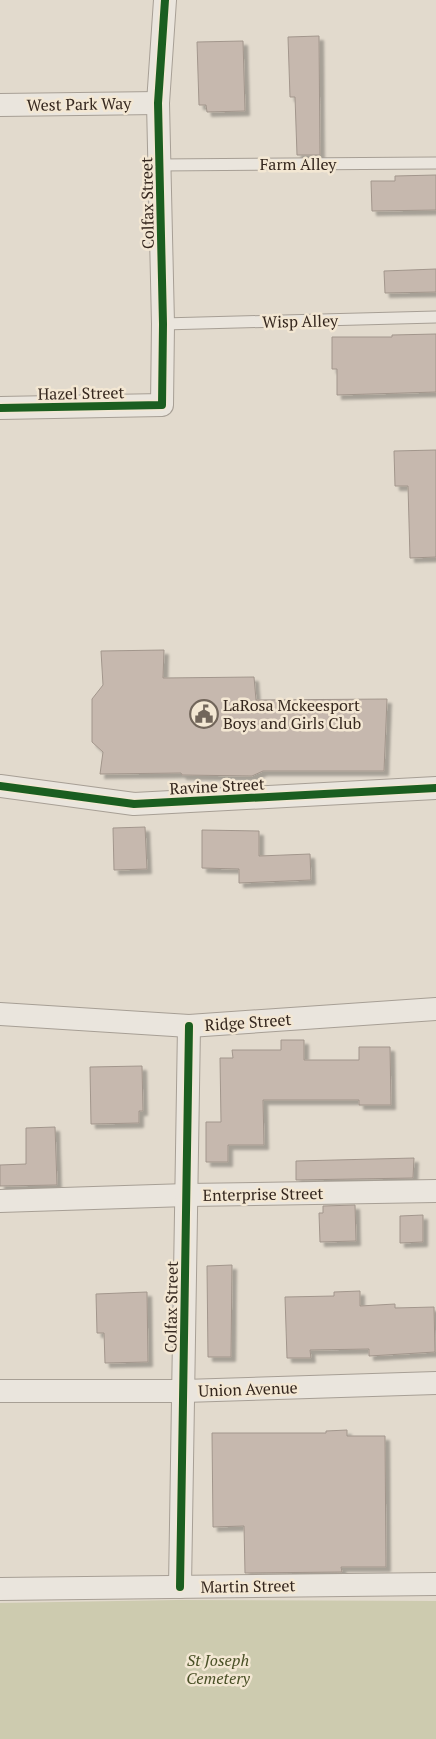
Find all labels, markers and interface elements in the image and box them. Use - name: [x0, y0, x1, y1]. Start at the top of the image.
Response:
- street label: West Park Way: [26, 92, 132, 116]
- street label: Farm Alley: [260, 153, 337, 175]
- street label: Colfax Street: [135, 157, 159, 249]
- street label: Wisp Alley: [262, 309, 339, 333]
- street label: Hazel Street: [37, 381, 125, 405]
- place label: LaRosa Mckeesport Boys and Girls Club: [223, 694, 362, 734]
- public building icon: LaRosa Mckeesport Boys and Girls Club: [189, 699, 219, 729]
- street label: Ravine Street: [169, 773, 265, 799]
- street label: Ridge Street: [204, 1008, 292, 1036]
- street label: Enterprise Street: [203, 1182, 324, 1206]
- street label: Colfax Street: [159, 1261, 183, 1353]
- street label: Union Avenue: [198, 1376, 298, 1402]
- street label: Martin Street: [200, 1574, 296, 1598]
- park label: St Joseph Cemetery: [186, 1649, 250, 1689]

